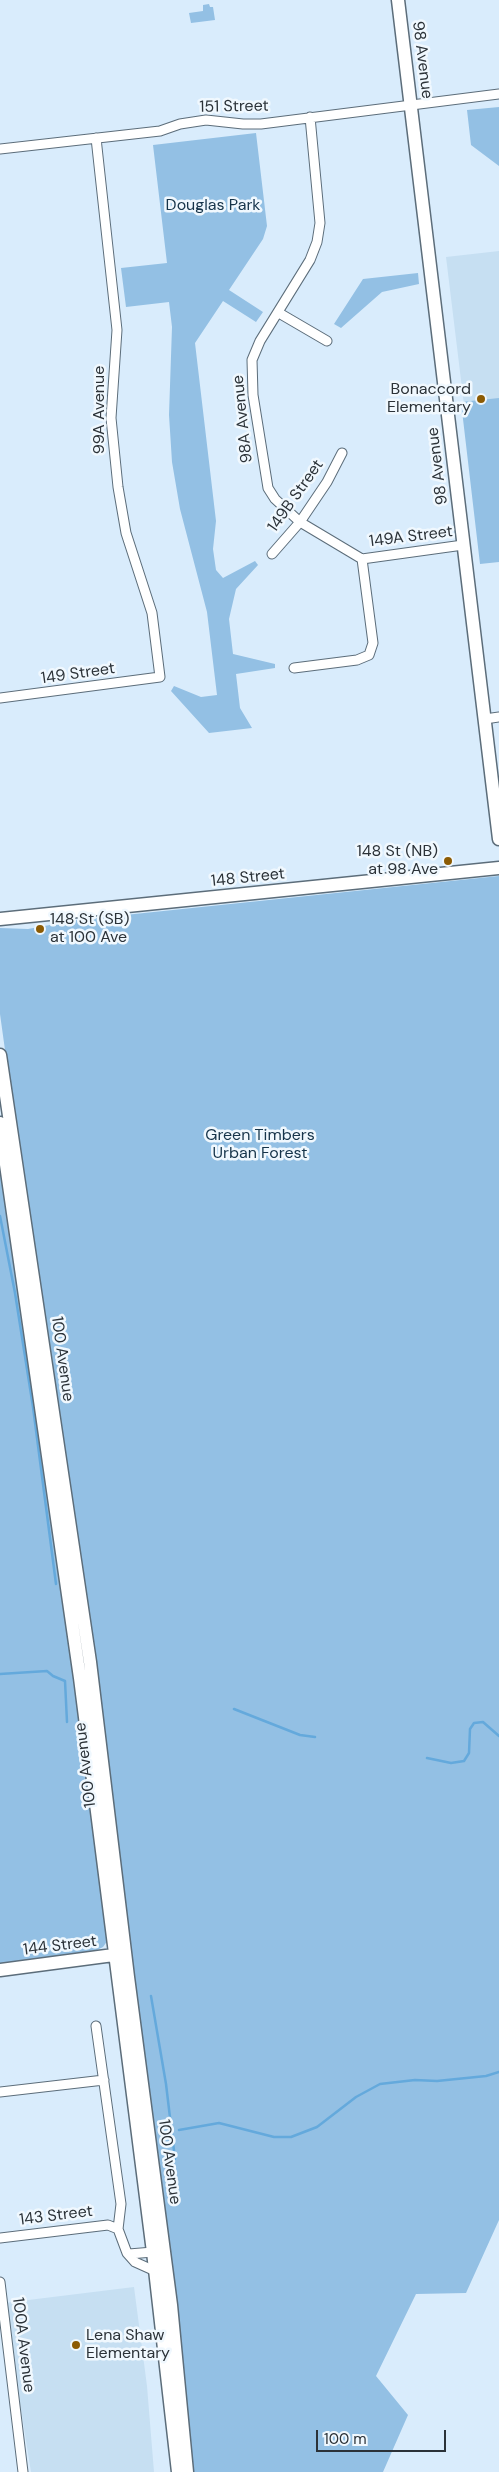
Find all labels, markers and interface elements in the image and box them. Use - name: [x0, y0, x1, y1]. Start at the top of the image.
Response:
- street label: 98 Avenue: [408, 20, 436, 100]
- street label: 151 Street: [199, 97, 269, 117]
- park label: Douglas Park: [166, 196, 260, 216]
- street label: 99A Avenue: [90, 366, 110, 454]
- street label: 98A Avenue: [229, 374, 257, 464]
- place label: Bonaccord Elementary: [387, 380, 471, 418]
- marker: Bonaccord Elementary: [475, 393, 487, 405]
- street label: 98 Avenue: [424, 426, 452, 506]
- street label: 149B Street: [264, 456, 328, 536]
- street label: 149A Street: [368, 522, 454, 552]
- street label: 149 Street: [40, 659, 116, 689]
- place label: 148 St (NB) at 98 Ave: [357, 842, 438, 880]
- marker: 148 St (NB) at 98 Ave: [442, 855, 454, 867]
- street label: 148 Street: [210, 865, 286, 891]
- place label: 148 St (SB) at 100 Ave: [50, 910, 129, 948]
- marker: 148 St (SB) at 100 Ave: [34, 923, 46, 935]
- park label: Green Timbers Urban Forest: [205, 1126, 315, 1164]
- street label: 100 Avenue: [47, 1315, 77, 1403]
- street label: 100 Avenue: [71, 1721, 101, 1809]
- street label: 144 Street: [22, 1932, 98, 1960]
- street label: 100 Avenue: [154, 2118, 184, 2206]
- street label: 143 Street: [18, 2202, 94, 2230]
- street label: 100A Avenue: [8, 2296, 38, 2394]
- place label: Lena Shaw Elementary: [86, 2326, 170, 2364]
- marker: Lena Shaw Elementary: [70, 2339, 82, 2351]
- scale bar: [319, 2420, 449, 2452]
- text: 100 m: [324, 2429, 367, 2449]

